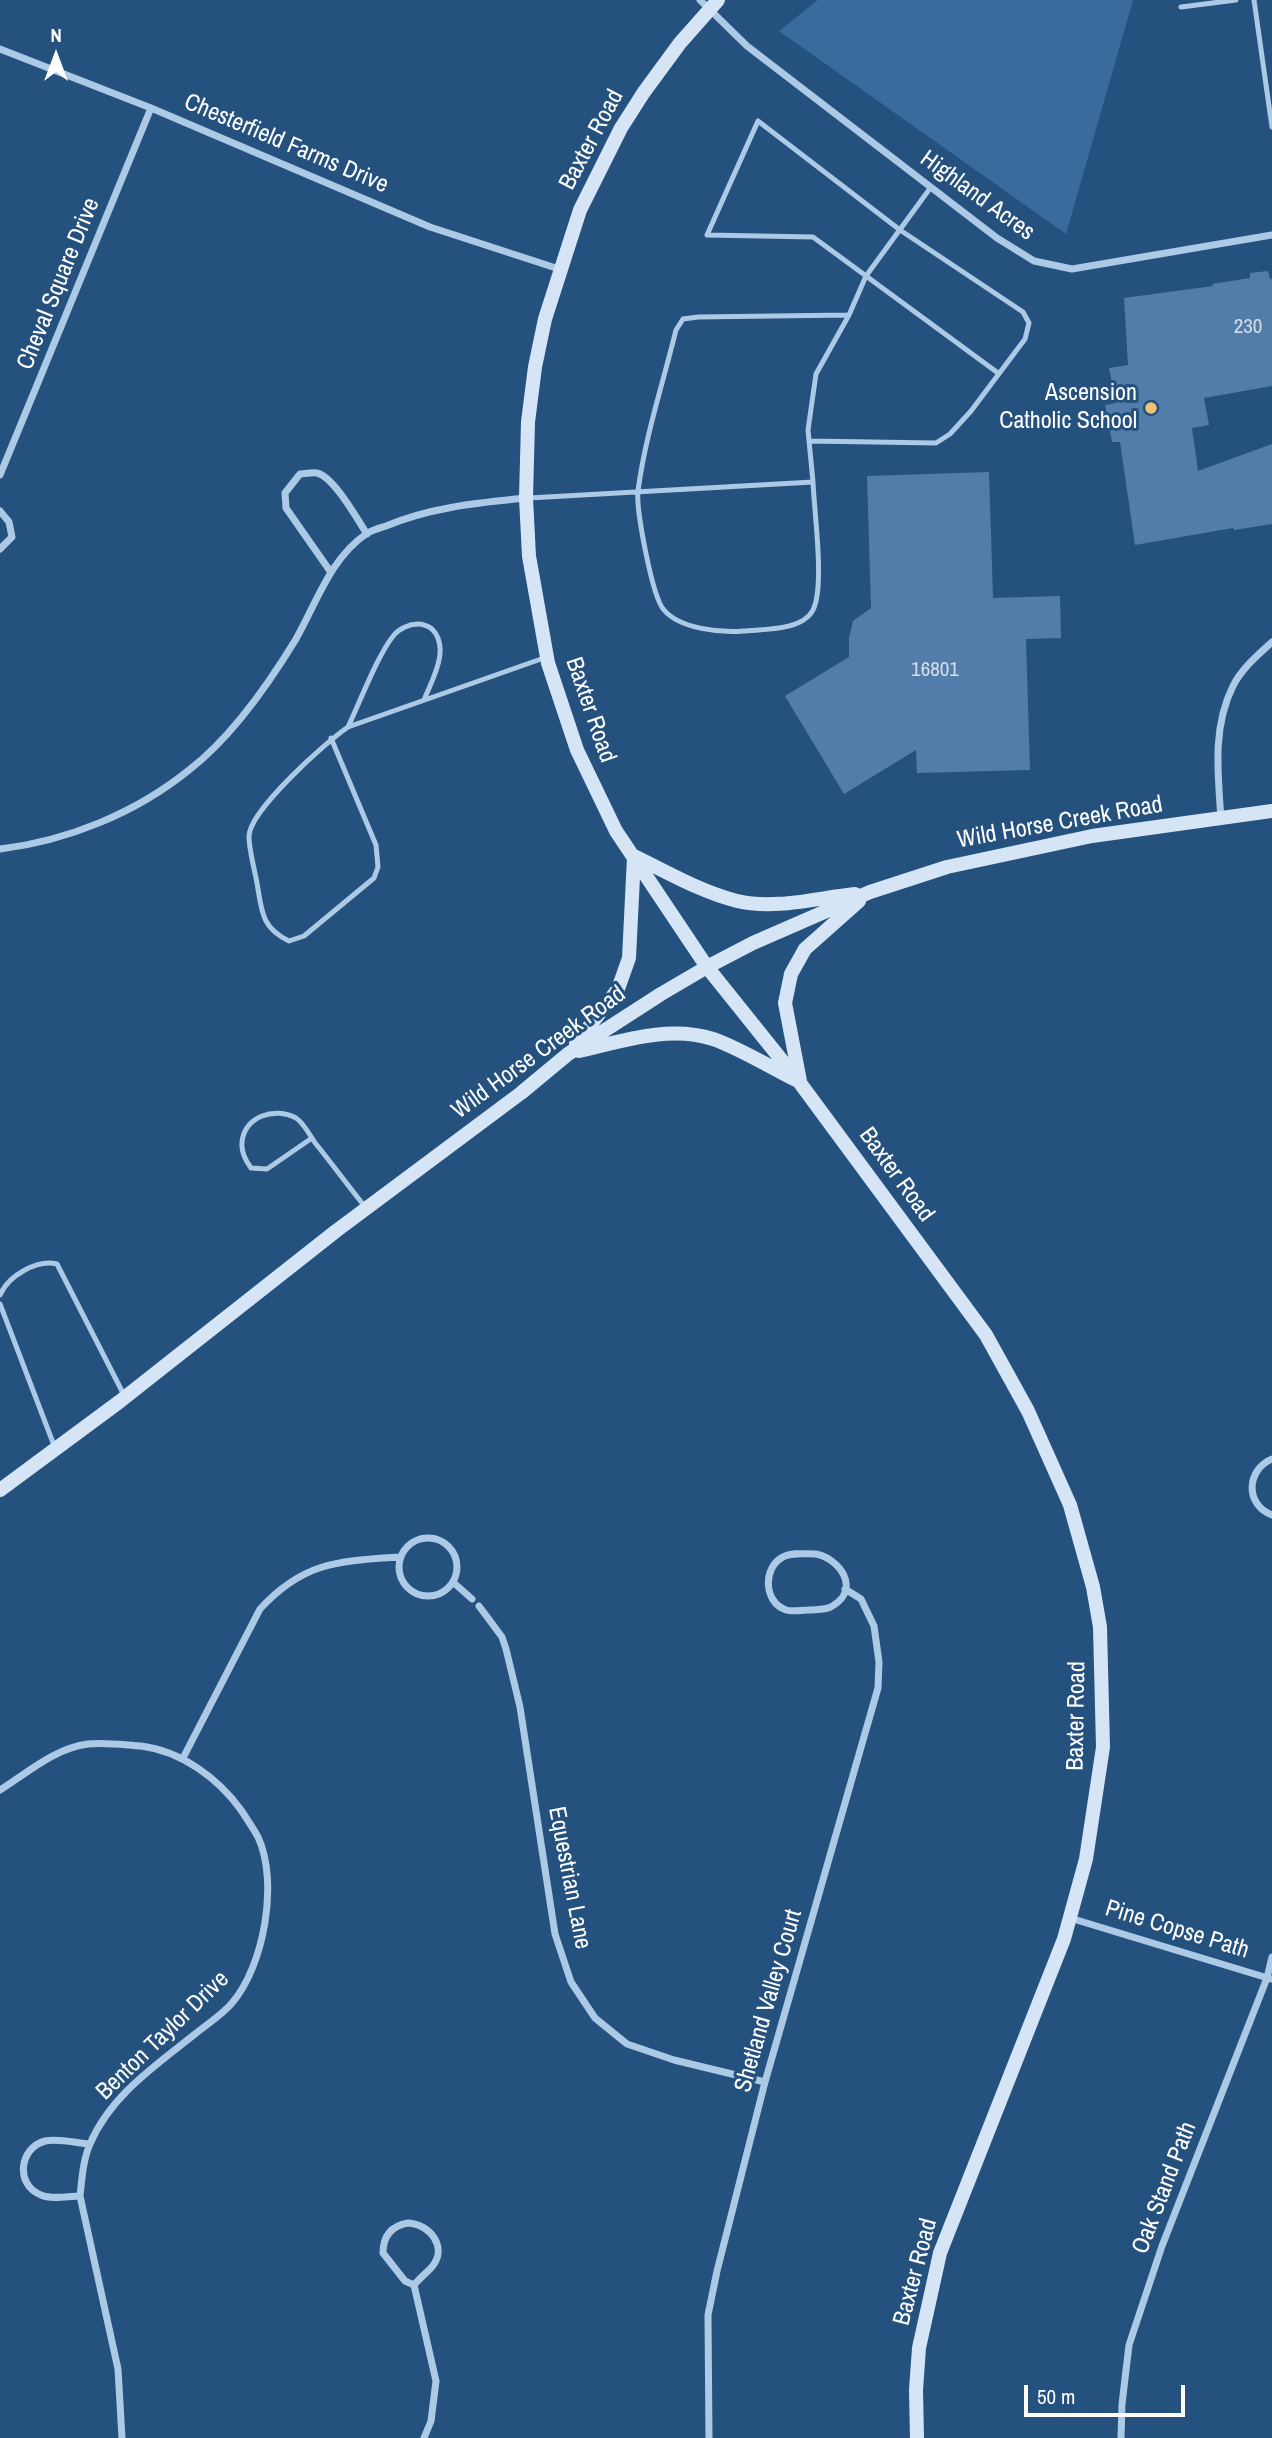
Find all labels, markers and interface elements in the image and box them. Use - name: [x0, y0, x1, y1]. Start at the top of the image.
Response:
- north arrow: [21, 21, 91, 91]
- text: N: [50, 22, 62, 48]
- street label: Baxter Road: [554, 85, 630, 195]
- street label: Chesterfield Farms Drive: [180, 88, 392, 200]
- street label: Highland Acres: [914, 145, 1040, 247]
- street label: Cheval Square Drive: [11, 194, 107, 374]
- house number: 230: [1234, 314, 1262, 340]
- place label: Ascension Catholic School: [999, 380, 1137, 436]
- marker: Ascension Catholic School: [1143, 400, 1159, 416]
- street label: Baxter Road: [559, 654, 621, 766]
- house number: 16801: [911, 657, 959, 683]
- street label: Wild Horse Creek Road: [955, 791, 1165, 855]
- street label: Wild Horse Creek Road: [446, 980, 632, 1126]
- street label: Baxter Road: [852, 1122, 940, 1228]
- street label: Baxter Road: [1062, 1661, 1092, 1771]
- street label: Equestrian Lane: [541, 1804, 597, 1952]
- street label: Pine Copse Path: [1102, 1894, 1252, 1966]
- street label: Shetland Valley Court: [729, 1906, 809, 2096]
- street label: Benton Taylor Drive: [91, 1965, 235, 2107]
- street label: Oak Stand Path: [1127, 2118, 1203, 2258]
- street label: Baxter Road: [888, 2215, 944, 2329]
- scale bar: [1027, 2372, 1188, 2416]
- text: 50 m: [1037, 2382, 1075, 2411]

